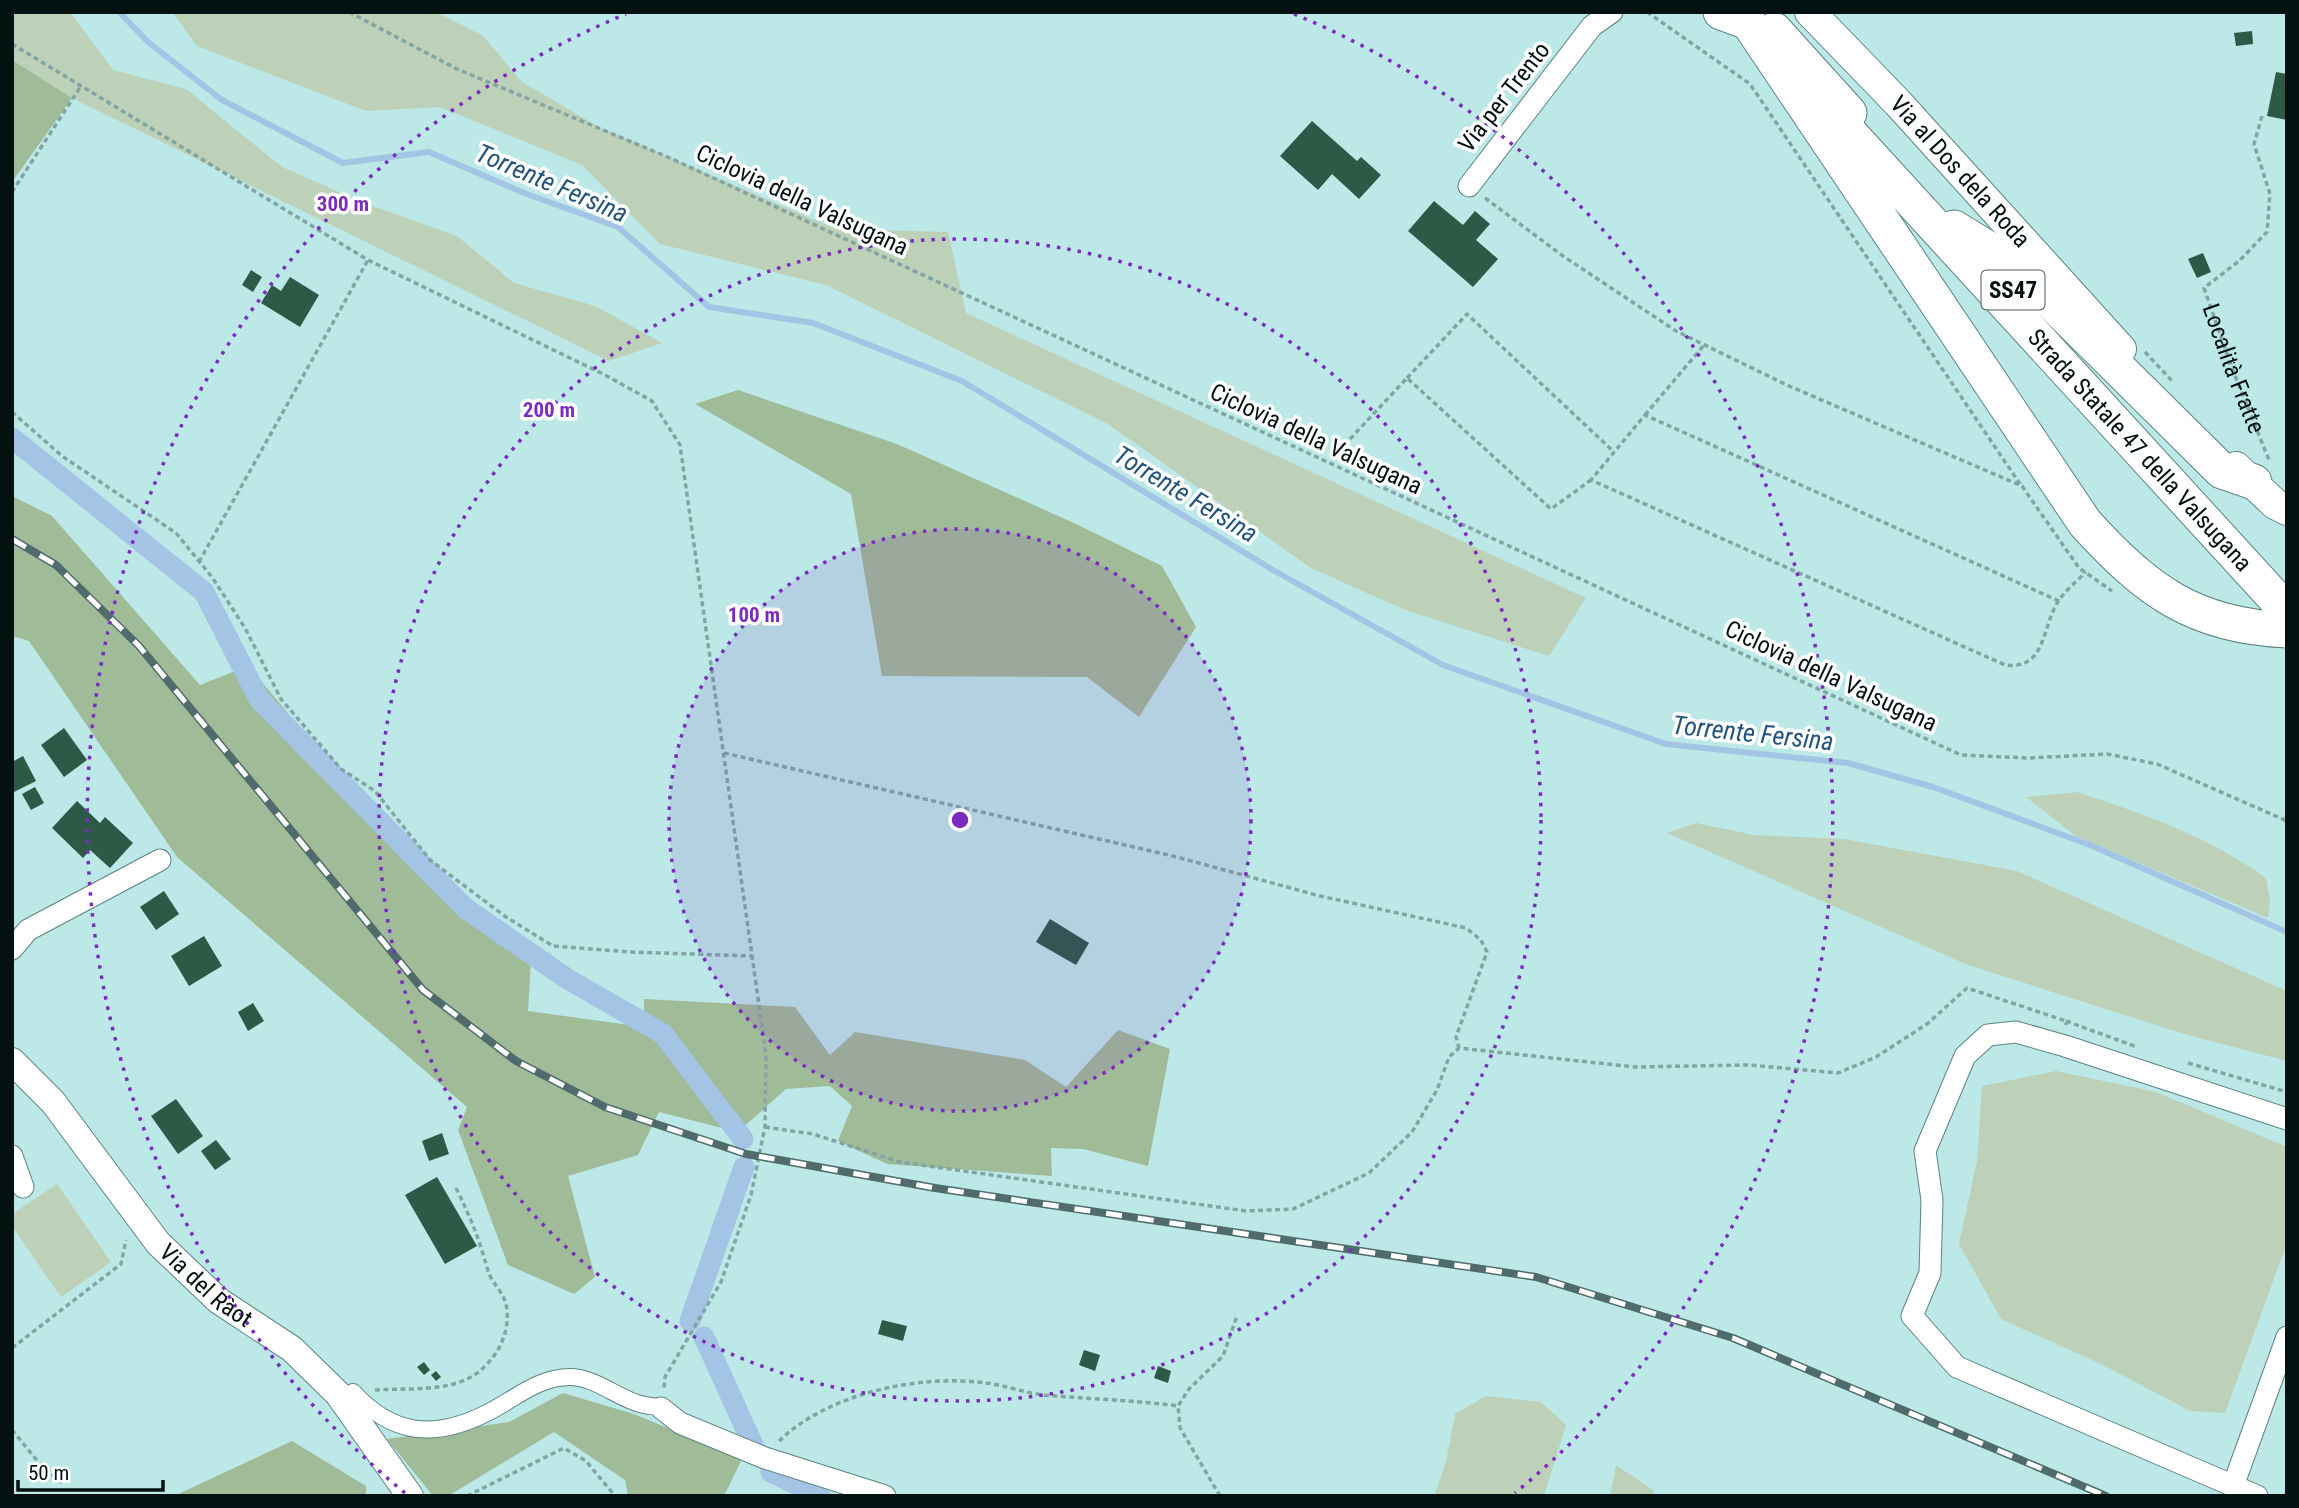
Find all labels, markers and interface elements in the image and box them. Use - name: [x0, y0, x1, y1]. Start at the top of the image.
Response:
- street label: Via per Trento: [1452, 36, 1556, 158]
- street label: Via al Dos dela Roda: [1884, 90, 2036, 253]
- water label: Torrente Fersina: [472, 138, 632, 228]
- street label: Ciclovia della Valsugana: [692, 139, 912, 261]
- text: 300 m: [317, 192, 369, 216]
- road number: SS47: [1982, 270, 2044, 310]
- street label: Località Fratte: [2197, 300, 2271, 437]
- street label: Strada Statale 47 della Valsugana: [2022, 323, 2257, 577]
- street label: Ciclovia della Valsugana: [1206, 378, 1426, 500]
- text: 200 m: [523, 398, 575, 422]
- water label: Torrente Fersina: [1109, 439, 1263, 549]
- text: 100 m: [728, 603, 780, 627]
- street label: Ciclovia della Valsugana: [1721, 615, 1941, 737]
- water label: Torrente Fersina: [1671, 710, 1835, 756]
- centre of rings: [948, 808, 972, 832]
- street label: Via del Ràot: [154, 1238, 257, 1333]
- scale bar: [18, 1448, 163, 1492]
- text: 50 m: [28, 1461, 69, 1485]

